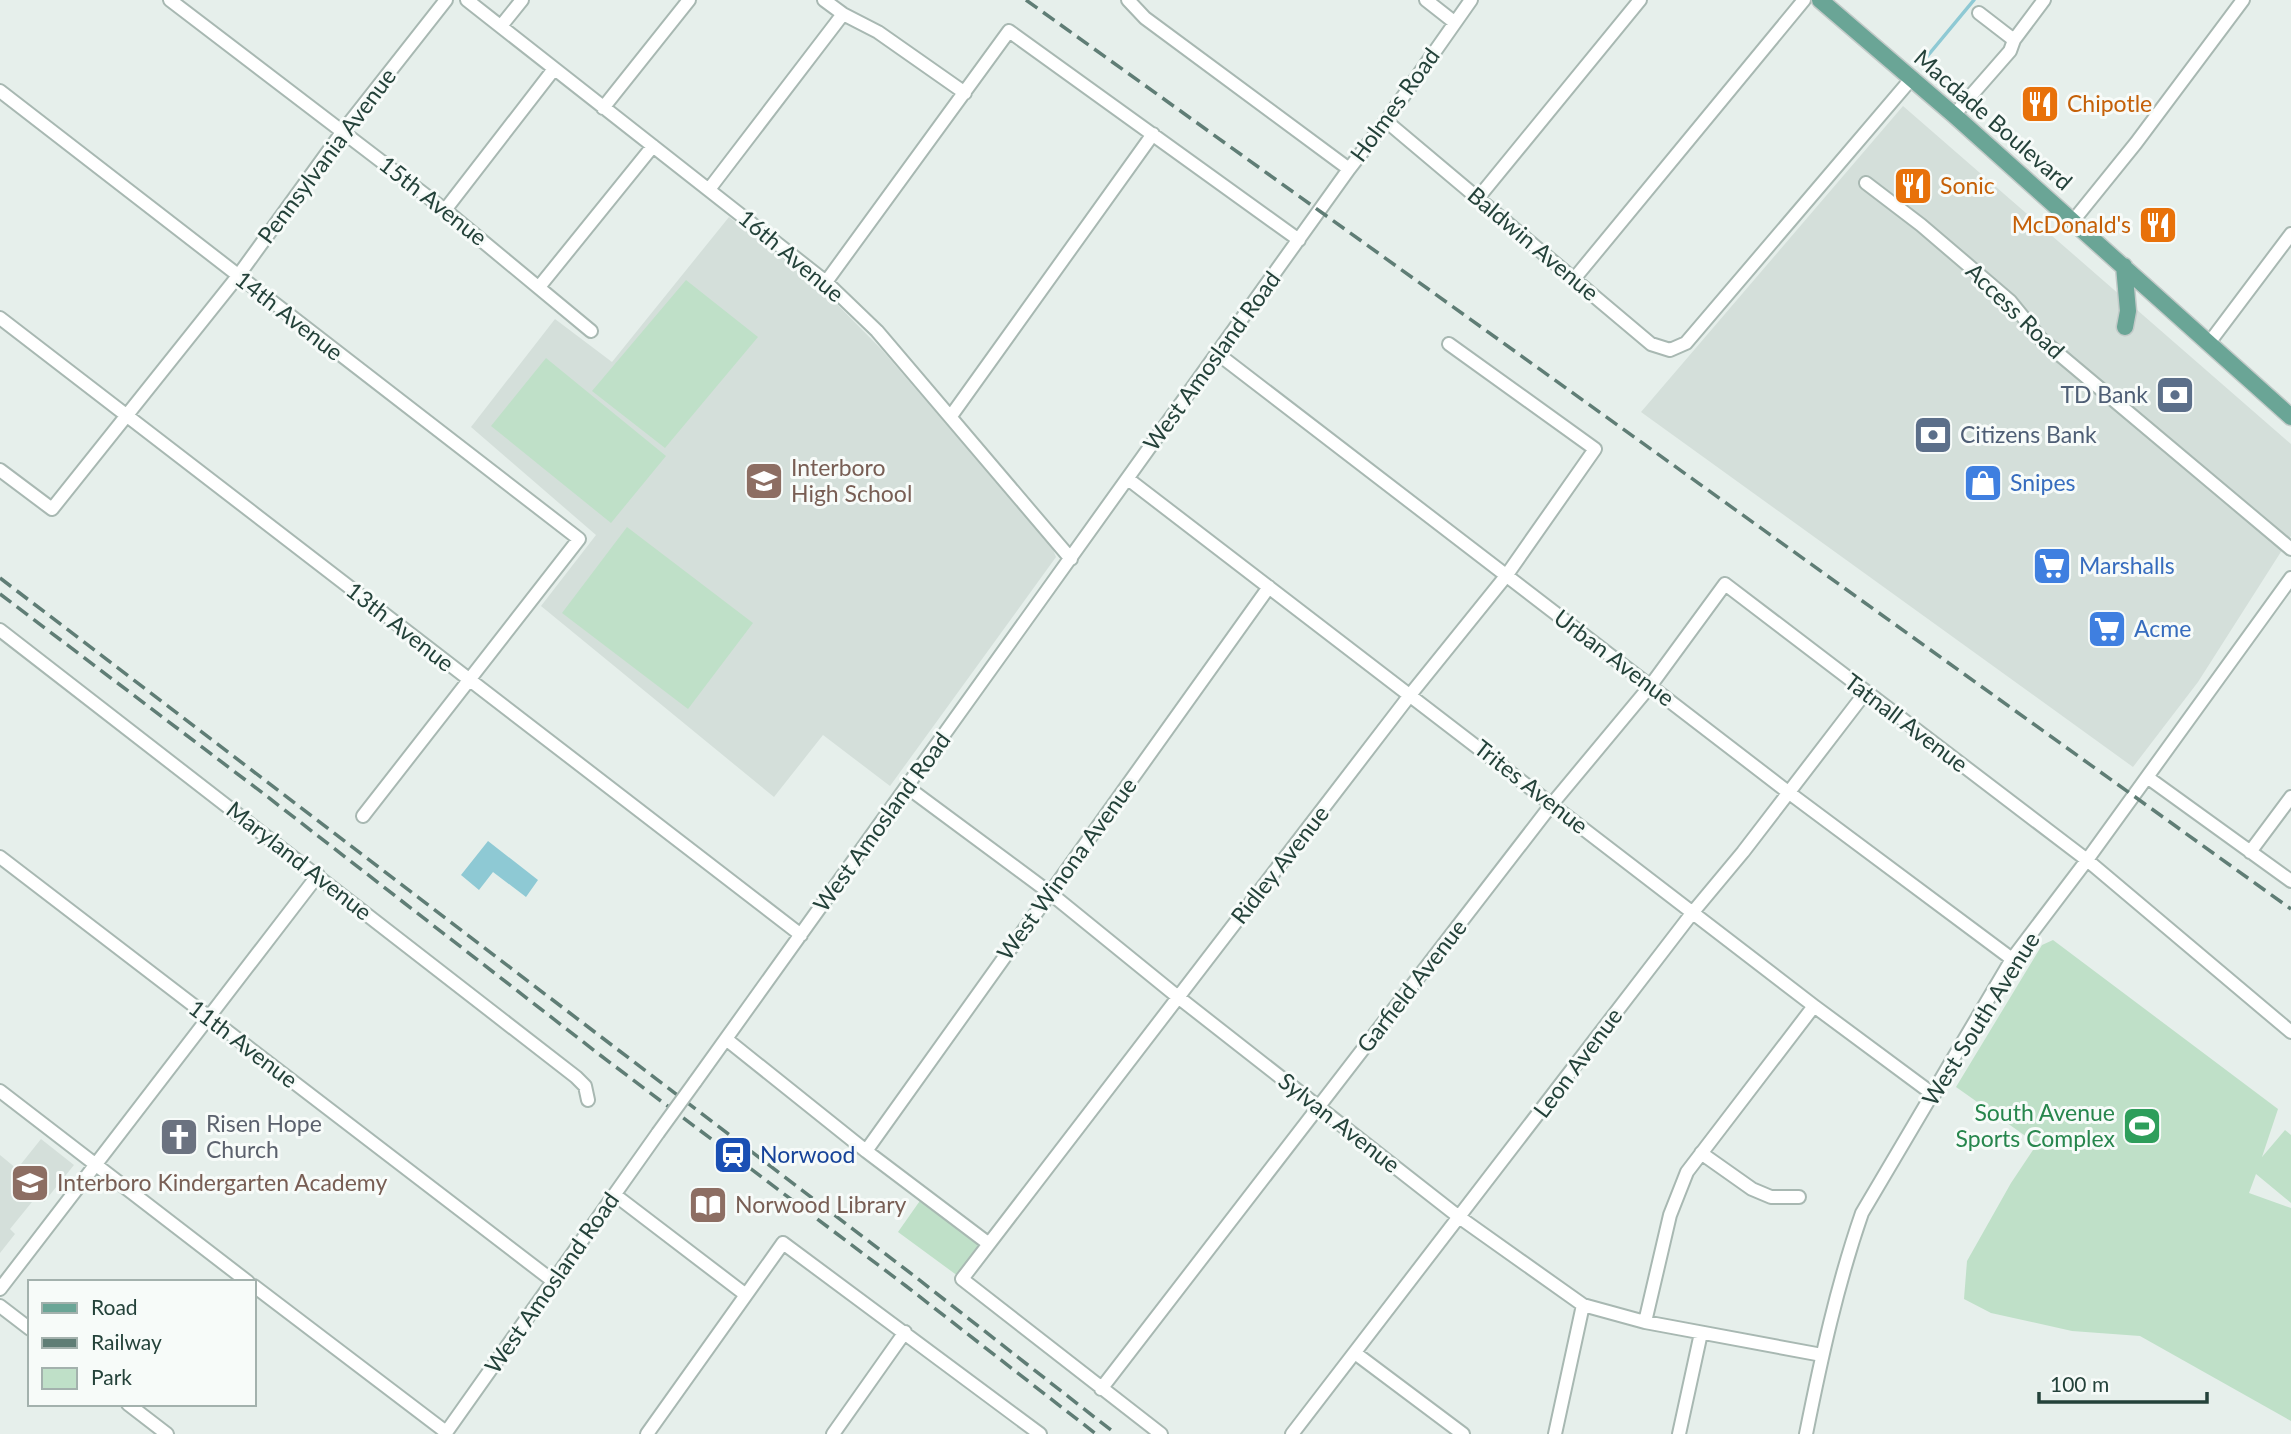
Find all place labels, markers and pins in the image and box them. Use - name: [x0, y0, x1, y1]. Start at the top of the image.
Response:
- restaurant icon: Chipotle: [2019, 83, 2061, 125]
- place label: Chipotle: [2067, 89, 2152, 117]
- restaurant icon: Sonic: [1892, 165, 1934, 207]
- place label: Sonic: [1940, 171, 1995, 199]
- restaurant icon: McDonald's: [2137, 204, 2179, 246]
- place label: McDonald's: [2012, 210, 2131, 238]
- bank icon: TD Bank: [2154, 374, 2196, 416]
- place label: TD Bank: [2060, 380, 2148, 408]
- bank icon: Citizens Bank: [1912, 414, 1954, 456]
- place label: Citizens Bank: [1960, 420, 2097, 448]
- place label: Interboro High School: [791, 453, 912, 507]
- school or university icon: Interboro High School: [743, 460, 785, 502]
- shop icon: Snipes: [1962, 462, 2004, 504]
- place label: Snipes: [2010, 468, 2076, 496]
- supermarket icon: Marshalls: [2031, 545, 2073, 587]
- place label: Marshalls: [2079, 551, 2175, 579]
- supermarket icon: Acme: [2086, 608, 2128, 650]
- place label: Acme: [2134, 614, 2191, 642]
- place label: South Avenue Sports Complex: [1956, 1098, 2116, 1152]
- sports icon: South Avenue Sports Complex: [2121, 1105, 2163, 1147]
- place label: Risen Hope Church: [206, 1109, 322, 1163]
- church icon: Risen Hope Church: [158, 1116, 200, 1158]
- station icon: Norwood: [712, 1134, 754, 1176]
- place label: Norwood: [760, 1140, 855, 1168]
- school or university icon: Interboro Kindergarten Academy: [9, 1162, 51, 1204]
- place label: Interboro Kindergarten Academy: [57, 1168, 387, 1196]
- library icon: Norwood Library: [687, 1184, 729, 1226]
- place label: Norwood Library: [735, 1190, 907, 1218]

